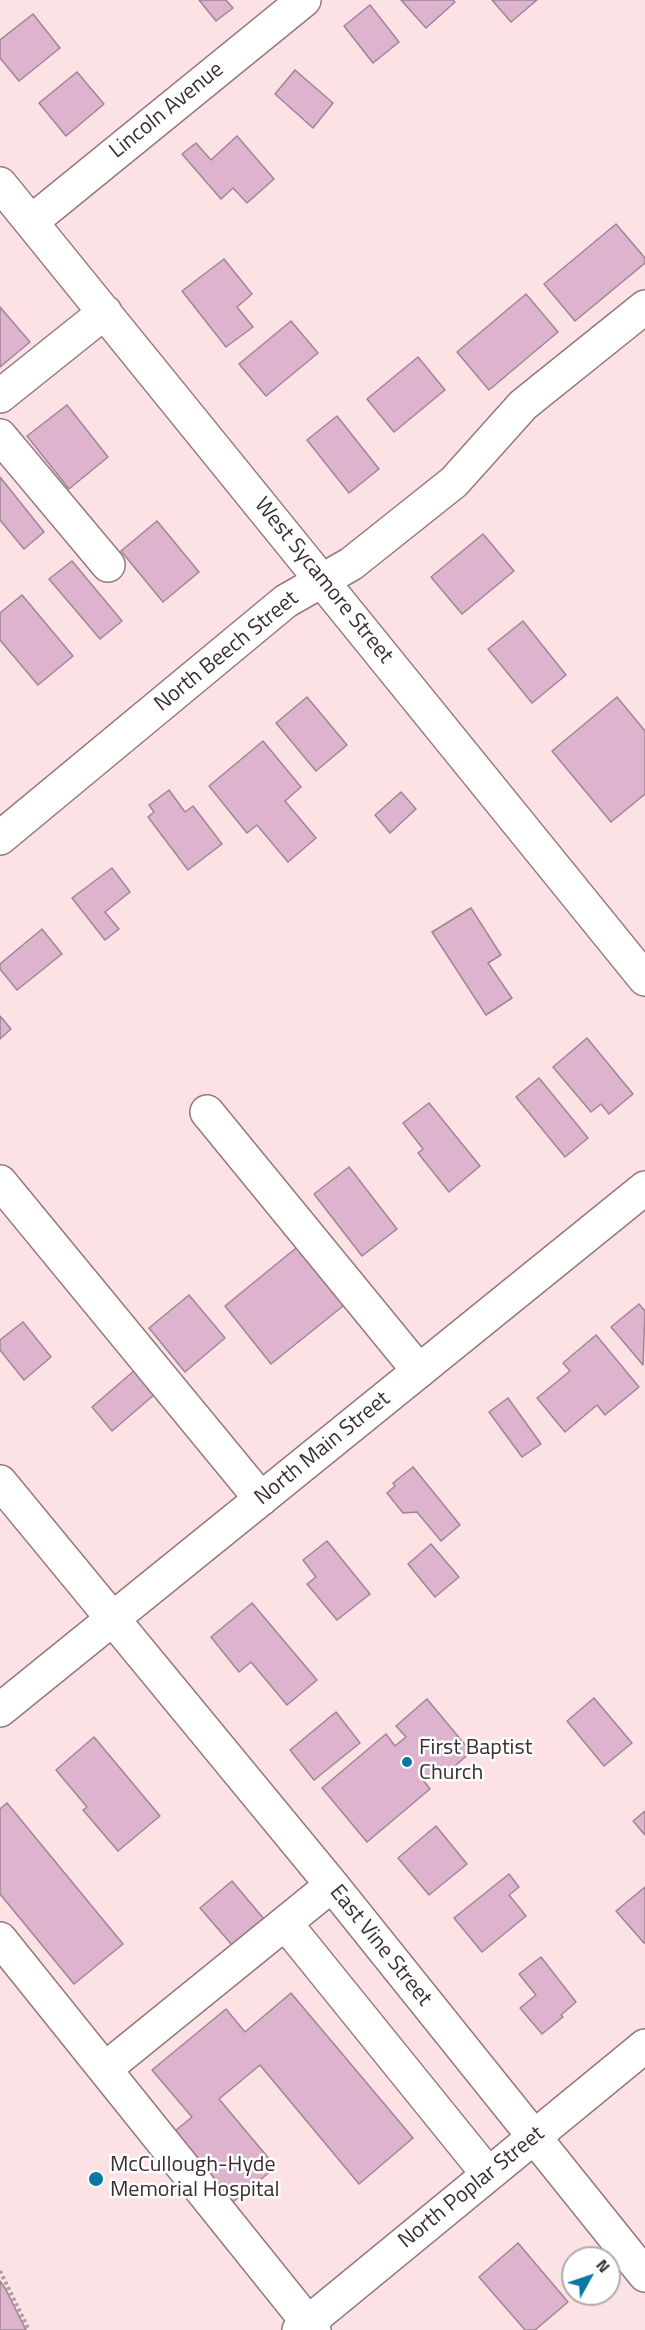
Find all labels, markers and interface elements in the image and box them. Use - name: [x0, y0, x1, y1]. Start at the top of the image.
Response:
- street label: Lincoln Avenue: [105, 57, 229, 165]
- street label: West Sycamore Street: [248, 493, 398, 669]
- street label: North Beech Street: [150, 586, 304, 718]
- street label: North Main Street: [250, 1386, 396, 1512]
- place label: First Baptist Church: [419, 1736, 532, 1788]
- marker: First Baptist Church: [400, 1755, 414, 1769]
- street label: East Vine Street: [323, 1880, 437, 2012]
- street label: North Poplar Street: [394, 2121, 550, 2255]
- place label: McCullough-Hyde Memorial Hospital: [110, 2153, 280, 2204]
- marker: McCullough-Hyde Memorial Hospital: [87, 2170, 105, 2188]
- north arrow: [561, 2246, 621, 2306]
- text: N: [590, 2254, 616, 2278]

